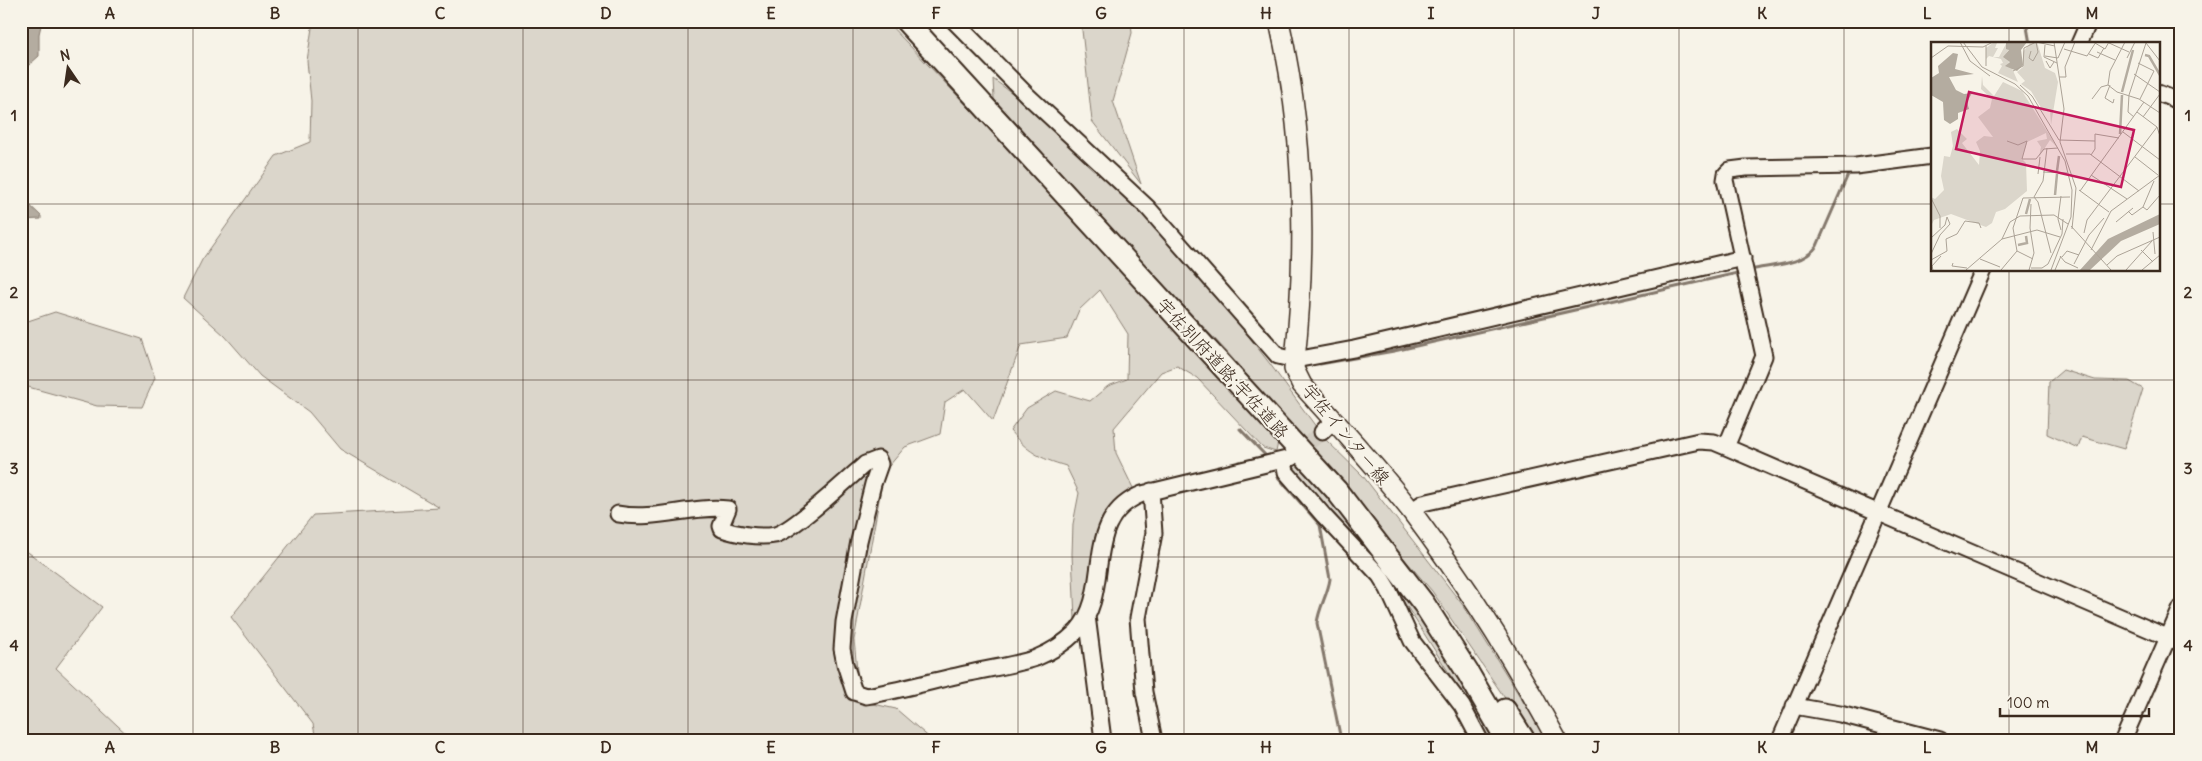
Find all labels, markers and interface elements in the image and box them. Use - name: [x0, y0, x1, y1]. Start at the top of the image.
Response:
- text: A: [105, 3, 115, 23]
- text: B: [270, 3, 281, 23]
- text: C: [435, 3, 446, 23]
- text: D: [600, 3, 612, 23]
- text: E: [766, 3, 776, 23]
- text: F: [931, 3, 941, 23]
- text: G: [1095, 3, 1107, 23]
- text: H: [1260, 3, 1272, 23]
- text: I: [1428, 3, 1435, 23]
- text: J: [1592, 3, 1601, 23]
- text: K: [1757, 3, 1767, 23]
- text: L: [1923, 3, 1932, 23]
- text: M: [2086, 3, 2099, 23]
- north arrow: [42, 42, 92, 92]
- inset map: [1931, 42, 2160, 271]
- text: N: [58, 45, 72, 65]
- text: 1: [11, 105, 17, 125]
- text: 1: [2185, 105, 2191, 125]
- text: 2: [10, 282, 19, 302]
- text: 2: [2184, 282, 2193, 302]
- street label: 宇佐別府道路;宇佐道路: [1152, 293, 1294, 443]
- street label: 宇佐インター線: [1297, 379, 1395, 489]
- text: 3: [9, 458, 19, 478]
- text: 3: [2183, 458, 2193, 478]
- text: 4: [9, 635, 19, 655]
- text: 4: [2183, 635, 2193, 655]
- scale bar: [2000, 686, 2148, 718]
- text: 100 m: [2007, 693, 2049, 712]
- text: A: [105, 737, 115, 757]
- text: B: [270, 737, 281, 757]
- text: C: [435, 737, 446, 757]
- text: D: [600, 737, 612, 757]
- text: E: [766, 737, 776, 757]
- text: F: [931, 737, 941, 757]
- text: G: [1095, 737, 1107, 757]
- text: H: [1260, 737, 1272, 757]
- text: I: [1428, 737, 1435, 757]
- text: J: [1592, 737, 1601, 757]
- text: K: [1757, 737, 1767, 757]
- text: L: [1923, 737, 1932, 757]
- text: M: [2086, 737, 2099, 757]

